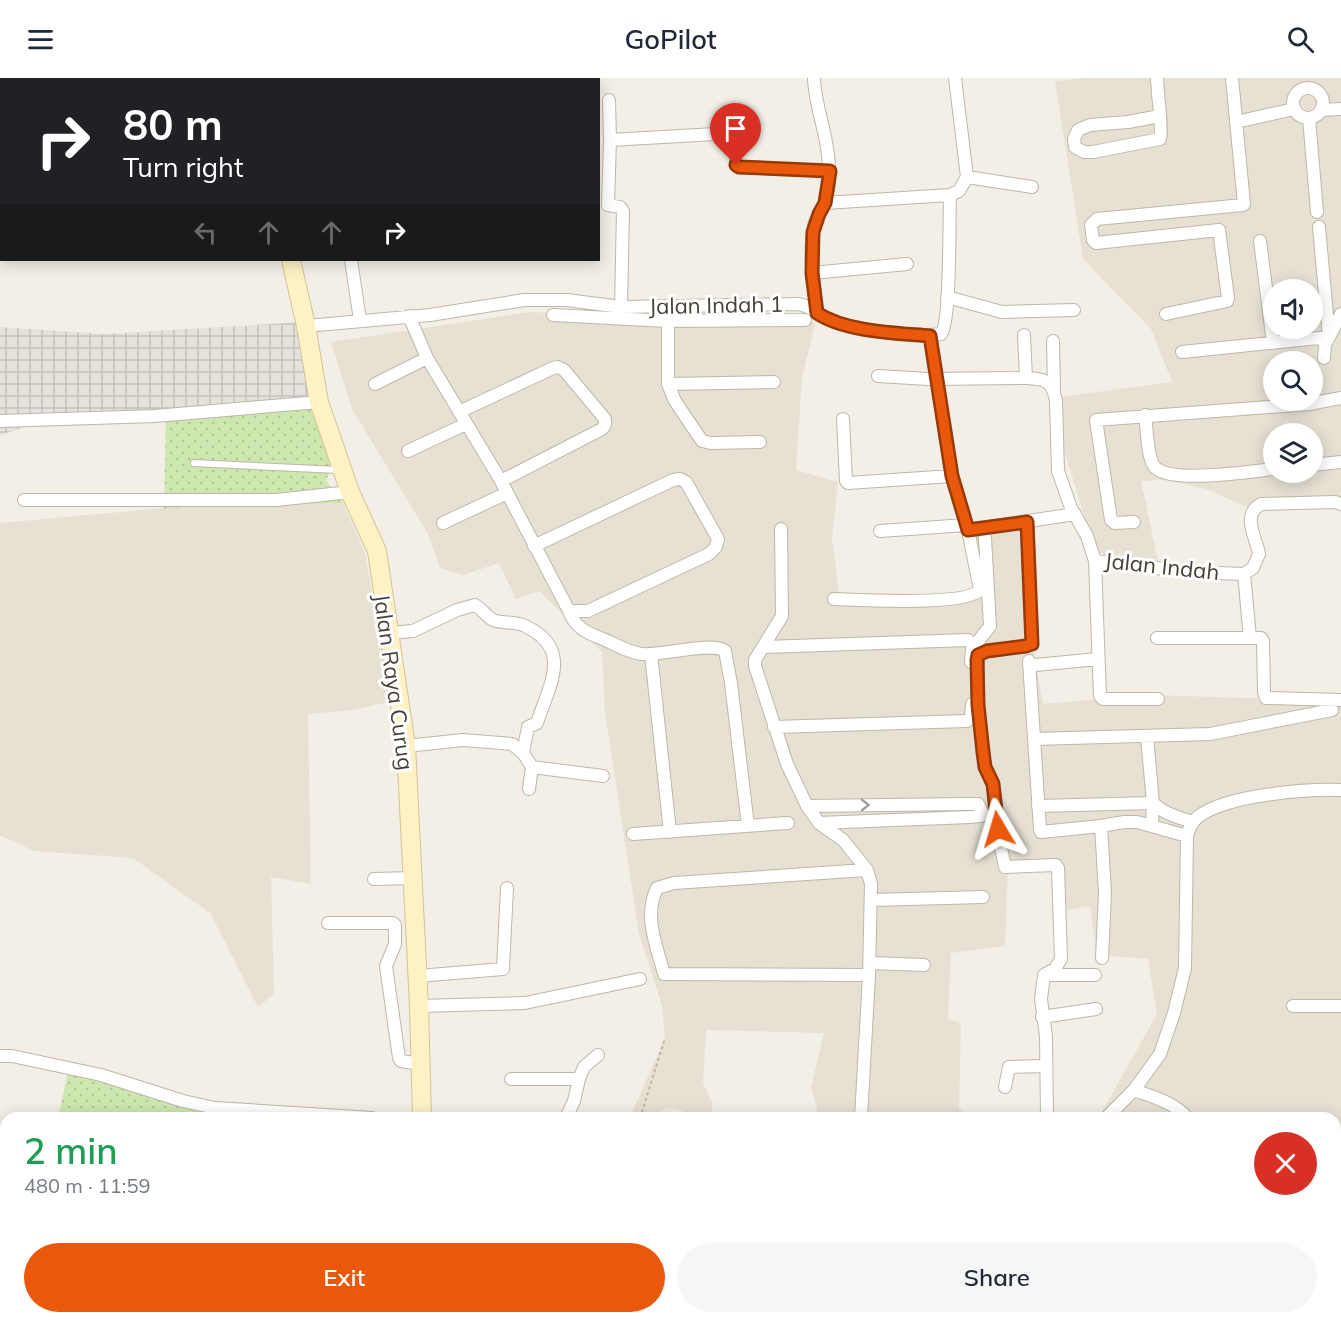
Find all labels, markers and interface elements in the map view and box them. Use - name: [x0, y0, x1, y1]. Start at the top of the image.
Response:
- text: GoPilot: [624, 22, 717, 56]
- icon: menu: [24, 23, 57, 56]
- icon: search: [1284, 23, 1317, 56]
- text: 80 m: [123, 98, 223, 151]
- icon: right: [24, 102, 102, 180]
- pin: [710, 103, 761, 165]
- icon: arrive: [719, 112, 752, 145]
- text: Turn right: [123, 150, 243, 184]
- icon: left: [189, 216, 222, 249]
- icon: ahead: [252, 216, 285, 249]
- icon: ahead: [315, 216, 348, 249]
- icon: right: [378, 216, 411, 249]
- map controls: [1263, 279, 1323, 483]
- button: sound: [1263, 279, 1323, 339]
- street label: Jalan Indah 1: [649, 290, 783, 320]
- button: search: [1263, 351, 1323, 411]
- button: layers: [1263, 423, 1323, 483]
- street label: Jalan Indah: [1103, 546, 1221, 586]
- street label: Jalan Raya Curug: [368, 592, 420, 772]
- position arrow: [966, 797, 1030, 861]
- one-way arrow: [861, 799, 870, 811]
- text: 2 min: [24, 1128, 118, 1173]
- button: close: [1254, 1132, 1317, 1195]
- text: 480 m · 11:59: [24, 1173, 150, 1198]
- button: Exit: [24, 1243, 665, 1312]
- button: Share: [677, 1243, 1317, 1312]

